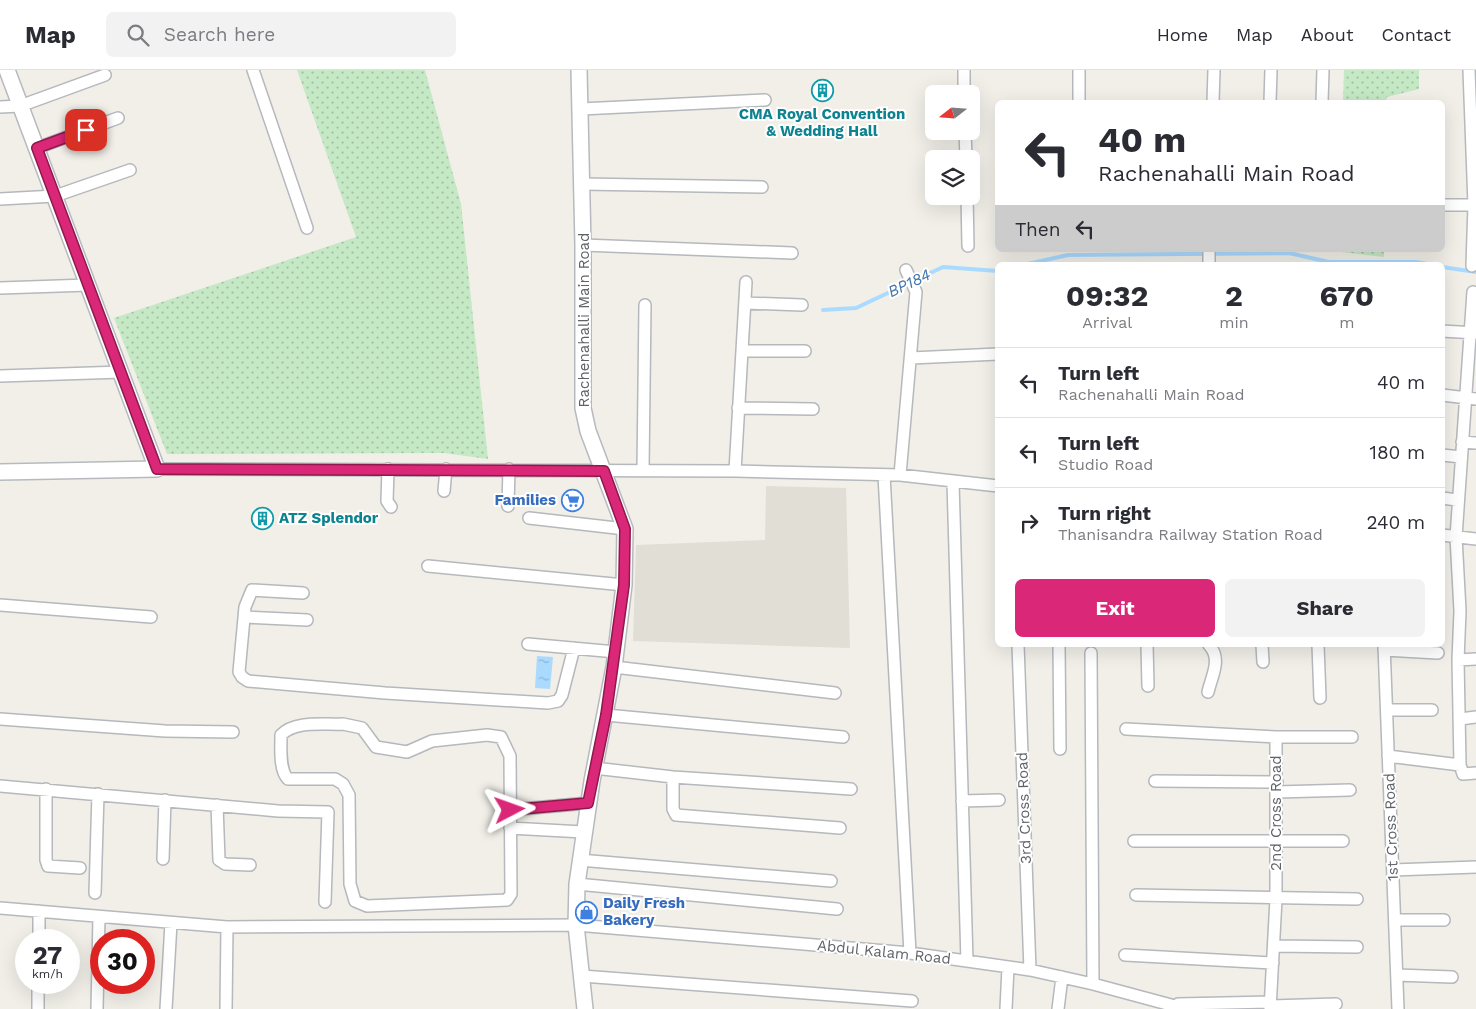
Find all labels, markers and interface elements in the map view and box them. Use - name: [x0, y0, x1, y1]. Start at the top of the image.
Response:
- search box: [106, 12, 456, 57]
- text: Map: [25, 21, 76, 49]
- icon: search: [124, 21, 152, 49]
- text: Search here: [164, 23, 275, 46]
- text: Home: [1157, 24, 1208, 45]
- text: Map: [1236, 24, 1273, 45]
- text: About: [1301, 24, 1353, 45]
- text: Contact: [1381, 24, 1451, 45]
- building icon: CMA Royal Convention & Wedding Hall: [810, 79, 834, 103]
- north arrow: [925, 85, 980, 140]
- map controls: [925, 85, 980, 205]
- place label: CMA Royal Convention & Wedding Hall: [739, 105, 905, 140]
- pin: [65, 109, 107, 151]
- icon: arrive: [72, 116, 100, 144]
- text: 40 m: [1098, 119, 1186, 161]
- icon: left: [1015, 120, 1080, 185]
- button: layers: [925, 150, 980, 205]
- text: Rachenahalli Main Road: [1098, 161, 1354, 186]
- icon: left: [1071, 215, 1099, 243]
- text: Then: [1015, 218, 1061, 241]
- street label: Rachenahalli Main Road: [575, 233, 593, 407]
- water label: BP184: [885, 265, 933, 301]
- text: 09:32: [1066, 278, 1148, 313]
- text: 2: [1225, 278, 1243, 313]
- text: 670: [1320, 278, 1374, 313]
- text: Arrival: [1082, 313, 1132, 332]
- text: min: [1219, 313, 1249, 332]
- text: m: [1339, 313, 1354, 332]
- text: Turn left: [1058, 362, 1139, 385]
- icon: left: [1015, 369, 1043, 397]
- text: 40 m: [1377, 371, 1425, 394]
- text: Rachenahalli Main Road: [1058, 385, 1245, 404]
- text: Turn left: [1058, 432, 1139, 455]
- icon: left: [1015, 439, 1043, 467]
- text: 180 m: [1369, 441, 1425, 464]
- text: Studio Road: [1058, 455, 1153, 474]
- supermarket icon: Families: [560, 488, 584, 512]
- place label: Families: [494, 491, 556, 509]
- text: Turn right: [1058, 502, 1151, 525]
- building icon: ATZ Splendor: [251, 506, 275, 530]
- place label: ATZ Splendor: [279, 509, 379, 527]
- icon: right: [1015, 509, 1043, 537]
- text: 240 m: [1366, 511, 1425, 534]
- text: Thanisandra Railway Station Road: [1058, 525, 1323, 544]
- button: Exit: [1015, 579, 1215, 637]
- button: Share: [1225, 579, 1425, 637]
- street label: 3rd Cross Road: [1013, 752, 1035, 864]
- street label: 2nd Cross Road: [1267, 755, 1285, 871]
- street label: 1st Cross Road: [1380, 773, 1402, 881]
- position arrow: [483, 783, 535, 835]
- place label: Daily Fresh Bakery: [603, 894, 685, 929]
- shop icon: Daily Fresh Bakery: [575, 900, 599, 924]
- speed limit sign: 30: [90, 929, 155, 994]
- street label: Abdul Kalam Road: [816, 936, 952, 968]
- text: 27: [33, 941, 62, 970]
- text: km/h: [32, 967, 63, 981]

